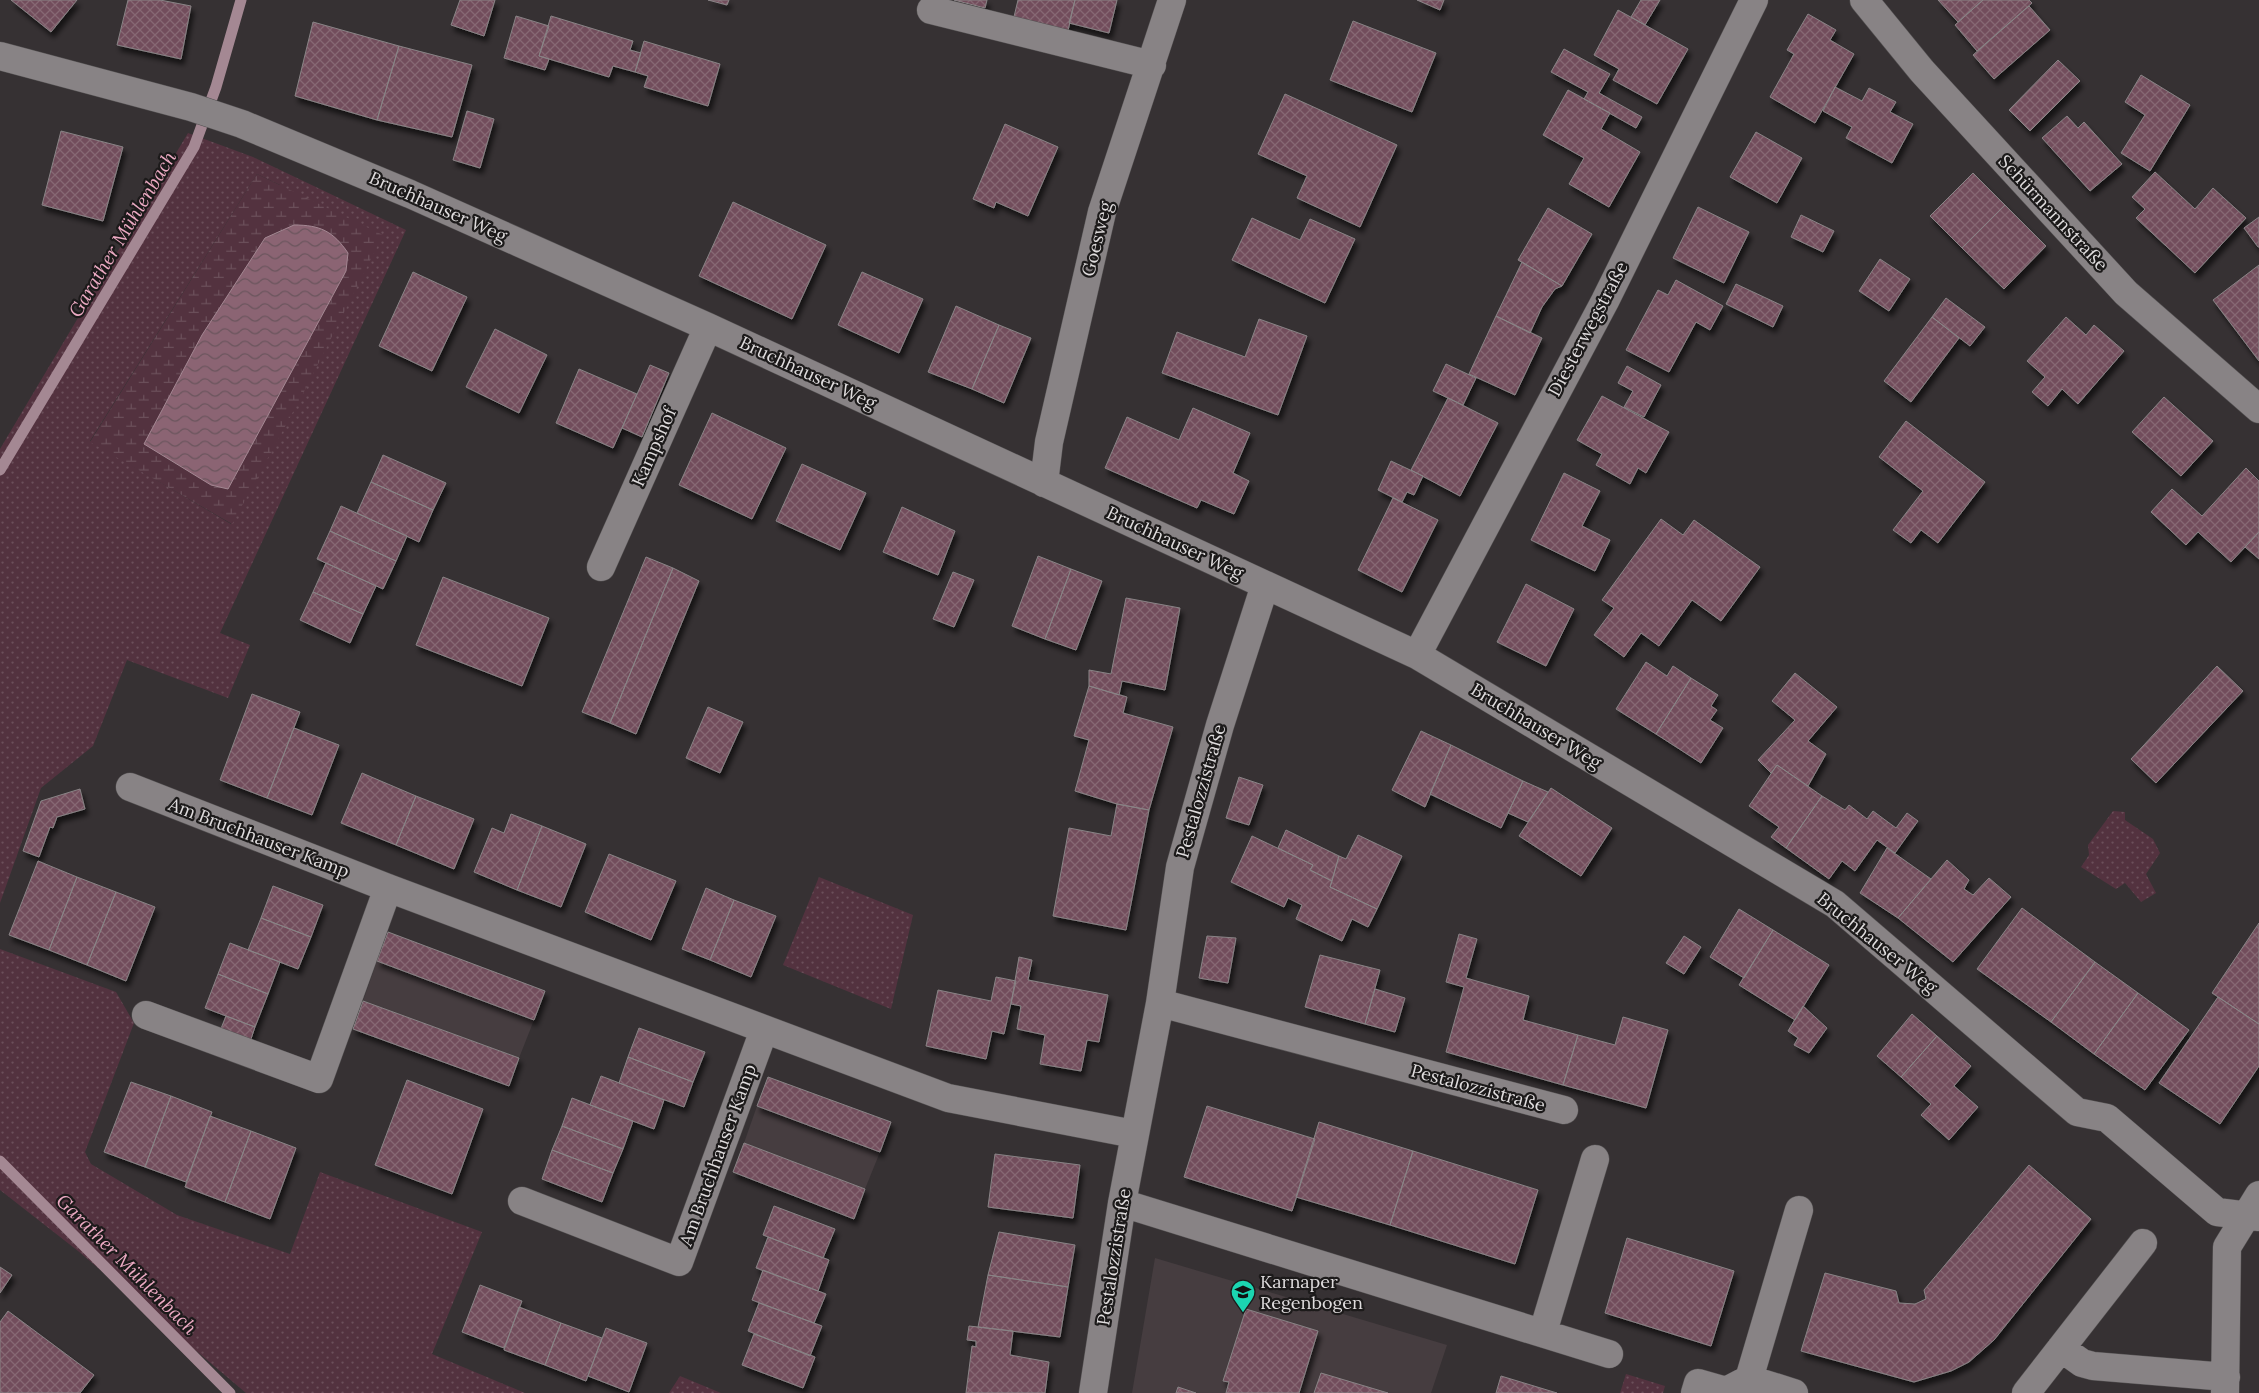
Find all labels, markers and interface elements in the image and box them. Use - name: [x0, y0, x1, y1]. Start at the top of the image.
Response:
- water label: Garather Mühlenbach: [63, 147, 181, 321]
- street label: Schürmannstraße: [1994, 150, 2113, 276]
- street label: Bruchhauser Weg: [366, 166, 512, 248]
- street label: Goesweg: [1076, 198, 1117, 279]
- street label: Diesterwegstraße: [1542, 257, 1633, 400]
- street label: Bruchhauser Weg: [736, 331, 881, 415]
- street label: Kampshof: [626, 402, 682, 490]
- street label: Bruchhauser Weg: [1103, 501, 1248, 585]
- street label: Bruchhauser Weg: [1467, 678, 1607, 774]
- street label: Pestalozzistraße: [1170, 721, 1231, 860]
- street label: Am Bruchhauser Kamp: [165, 792, 353, 883]
- street label: Bruchhauser Weg: [1812, 887, 1943, 999]
- street label: Pestalozzistraße: [1408, 1059, 1548, 1117]
- street label: Am Bruchhauser Kamp: [674, 1061, 761, 1250]
- street label: Pestalozzistraße: [1091, 1187, 1136, 1327]
- water label: Garather Mühlenbach: [52, 1189, 203, 1340]
- place label: Karnaper Regenbogen: [1260, 1270, 1363, 1314]
- school or university icon: Karnaper Regenbogen: [1230, 1279, 1256, 1313]

